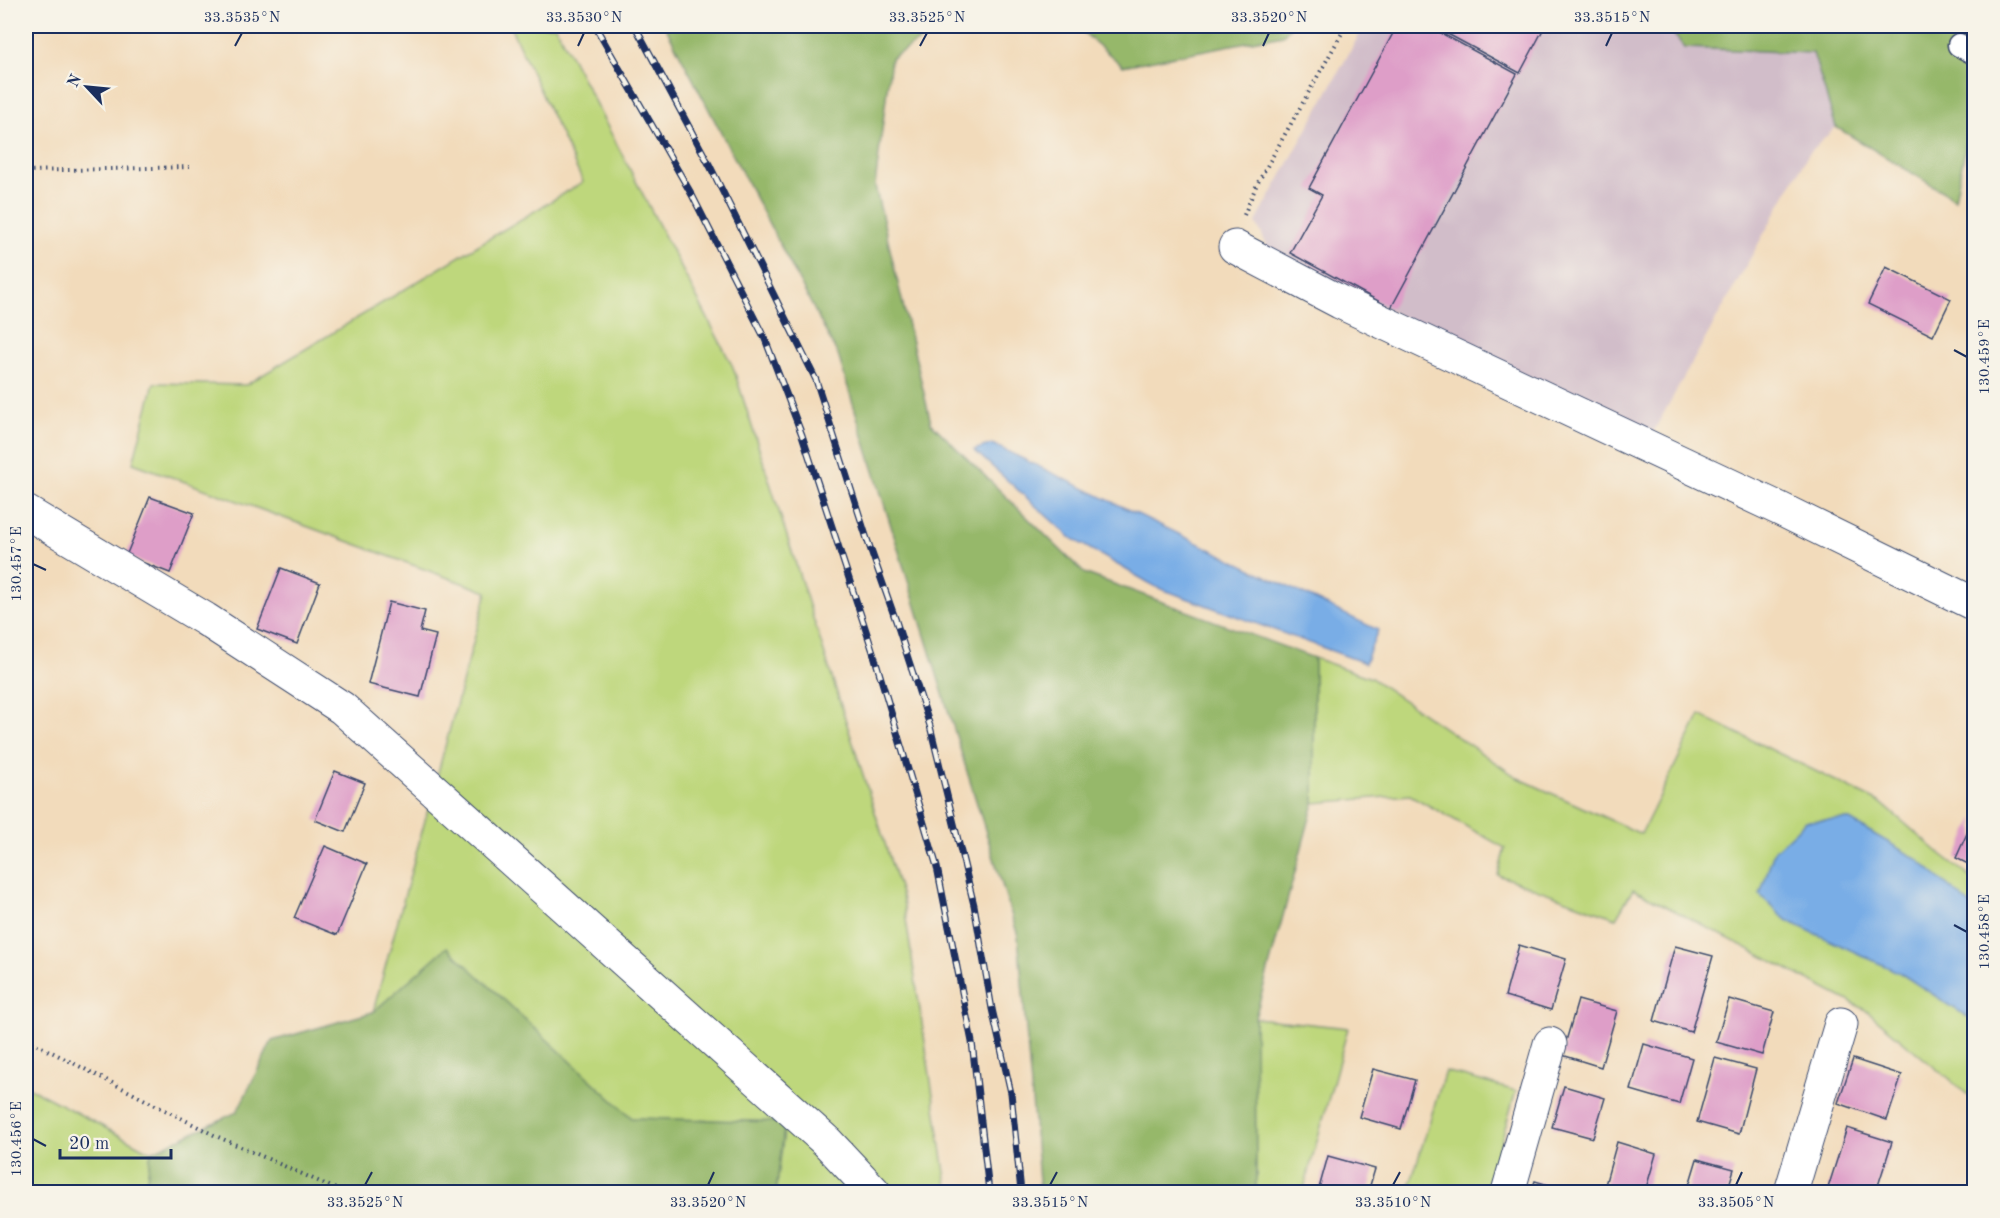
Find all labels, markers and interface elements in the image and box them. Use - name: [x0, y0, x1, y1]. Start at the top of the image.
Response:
- text: 33.3535°N: [204, 11, 281, 26]
- text: 33.3530°N: [546, 11, 623, 26]
- text: 33.3525°N: [889, 11, 966, 26]
- text: 33.3520°N: [1231, 11, 1308, 26]
- text: 33.3515°N: [1574, 11, 1651, 26]
- north arrow: [57, 57, 117, 117]
- text: N: [65, 72, 86, 90]
- text: 130.459°E: [1978, 319, 1993, 395]
- text: 130.457°E: [10, 526, 25, 602]
- text: 130.458°E: [1978, 894, 1993, 970]
- text: 130.456°E: [10, 1101, 25, 1177]
- scale bar: [60, 1122, 171, 1160]
- text: 20 m: [69, 1135, 109, 1153]
- text: 33.3525°N: [327, 1196, 404, 1211]
- text: 33.3520°N: [670, 1196, 747, 1211]
- text: 33.3515°N: [1012, 1196, 1089, 1211]
- text: 33.3510°N: [1355, 1196, 1432, 1211]
- text: 33.3505°N: [1698, 1196, 1775, 1211]

